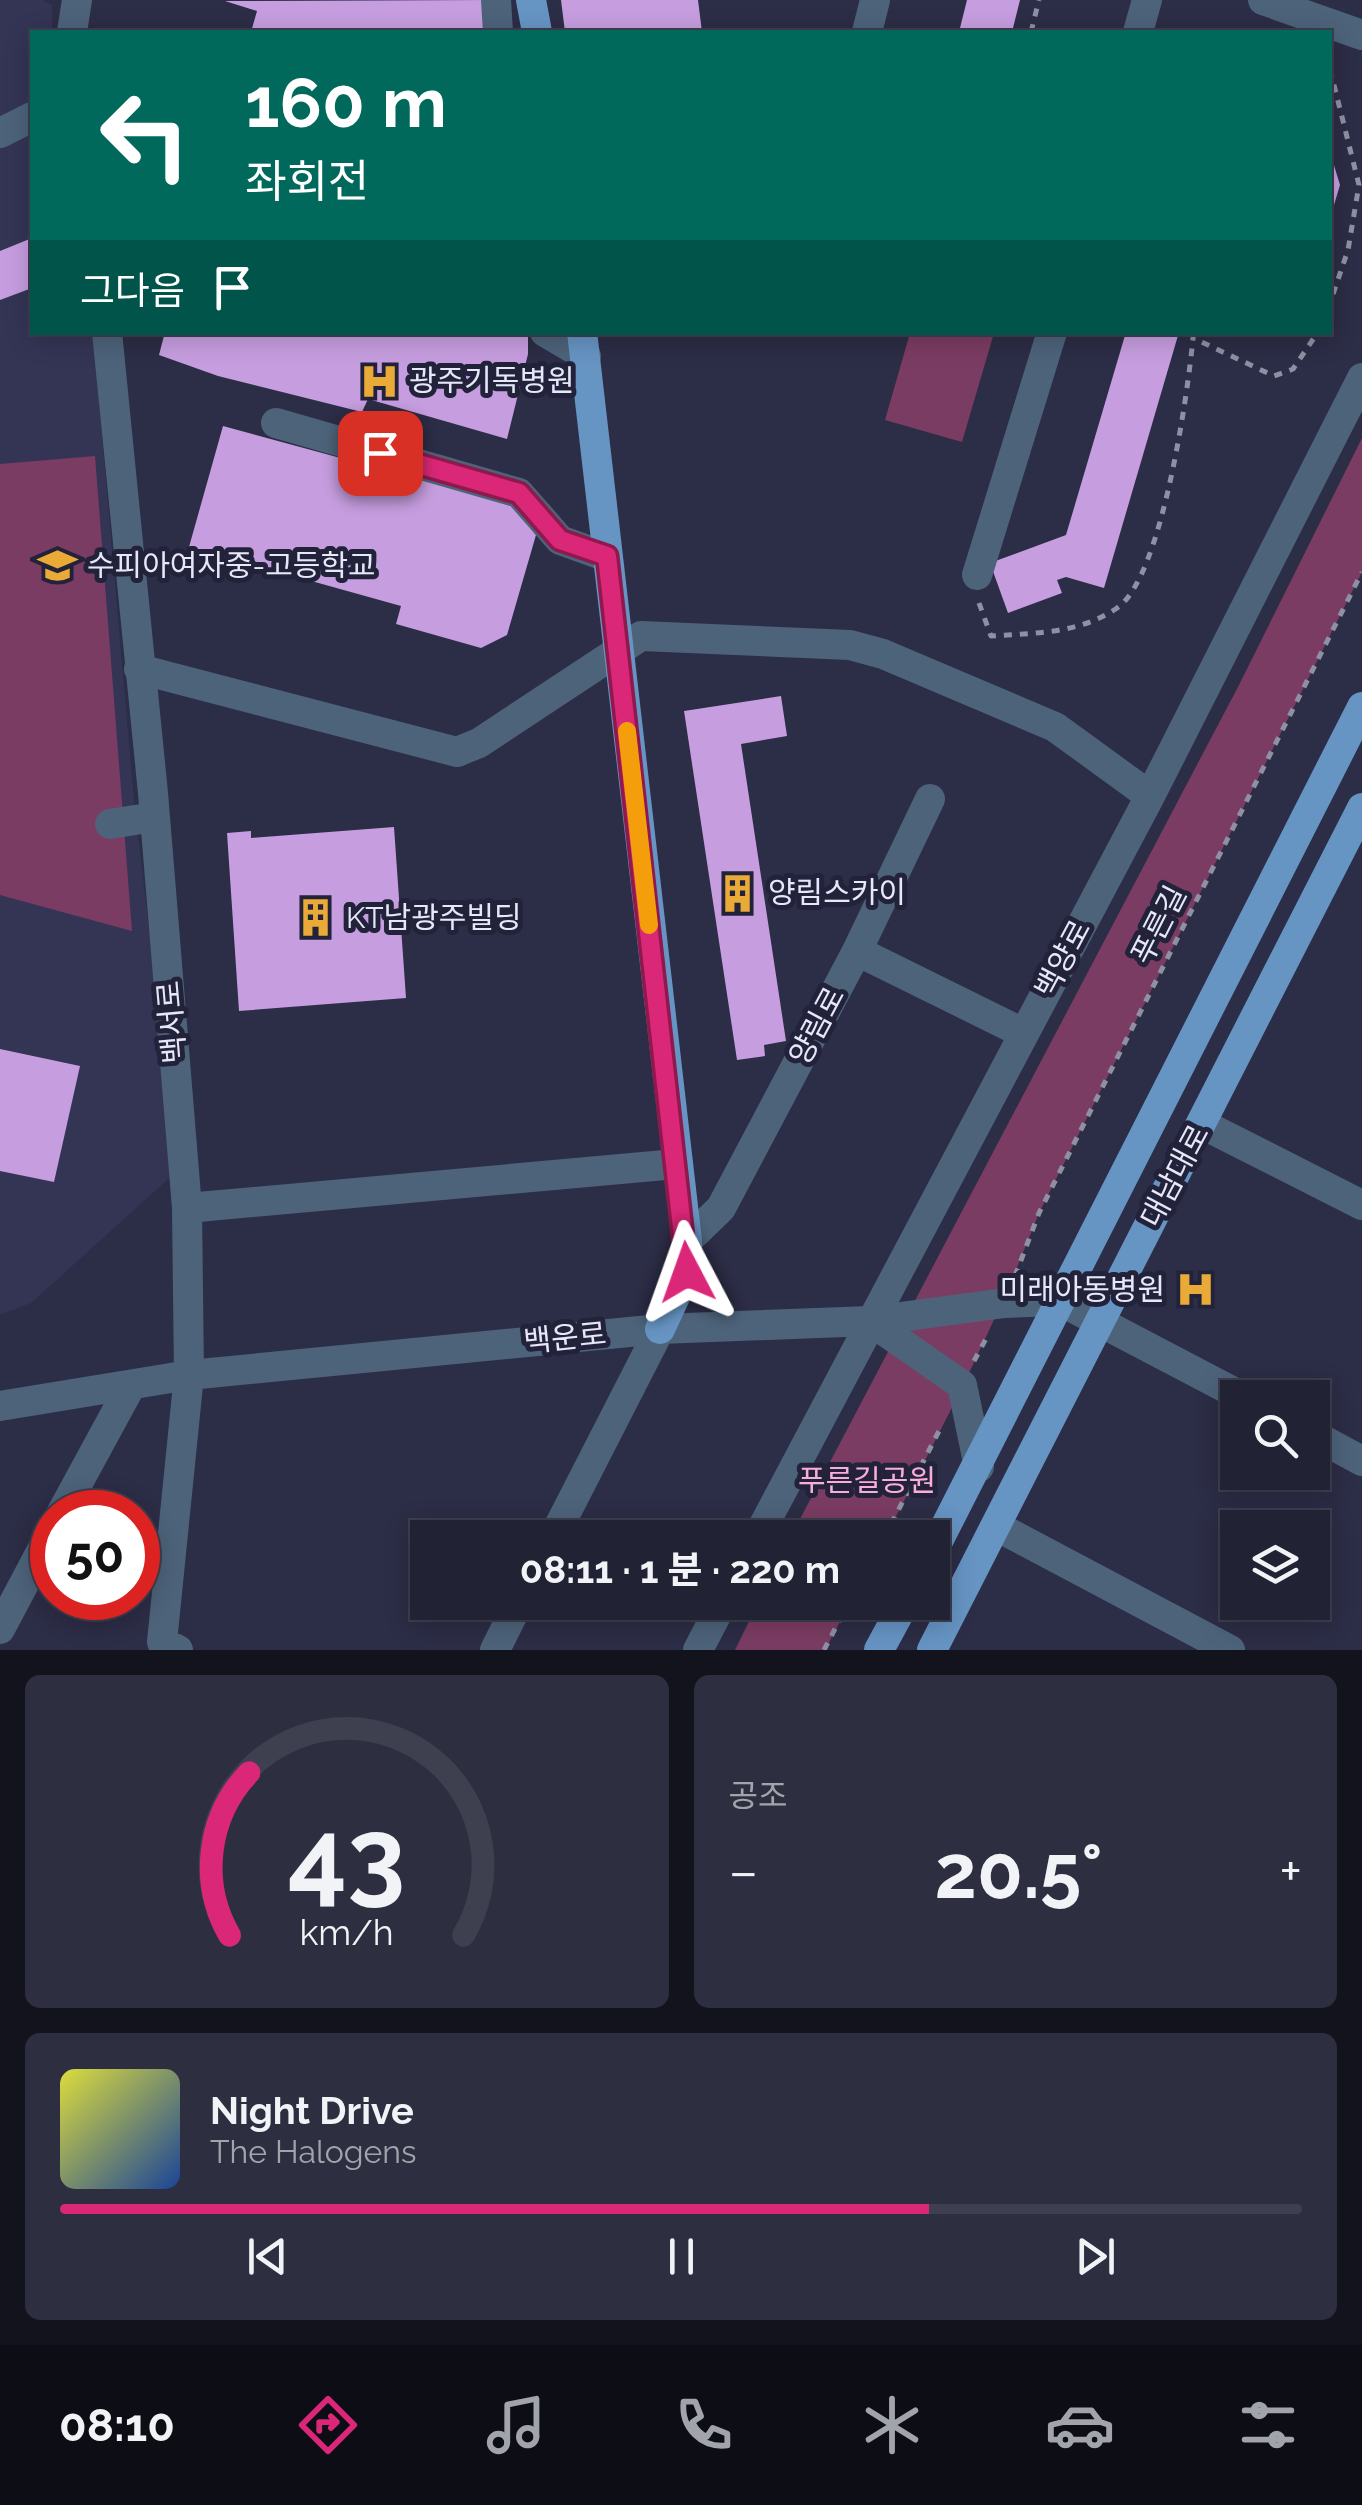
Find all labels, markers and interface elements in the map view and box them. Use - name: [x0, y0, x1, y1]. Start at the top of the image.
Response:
- text: 160 m: [245, 61, 447, 143]
- icon: left: [80, 70, 210, 200]
- text: 좌회전: [245, 155, 369, 208]
- icon: arrive: [205, 260, 260, 315]
- text: 그다음: [80, 268, 185, 313]
- hospital icon: 광주기독병원: [358, 360, 400, 402]
- place label: 광주기독병원: [409, 363, 575, 398]
- pin: [338, 411, 423, 496]
- icon: arrive: [353, 426, 408, 481]
- school or university icon: 수피아여자중-고등학교: [36, 545, 78, 587]
- place label: 수피아여자중-고등학교: [87, 548, 376, 583]
- building icon: 양림스카이: [717, 872, 759, 914]
- place label: 양림스카이: [768, 875, 906, 910]
- street label: 푸른길: [1124, 880, 1193, 970]
- building icon: KT남광주빌딩: [295, 897, 337, 939]
- place label: KT남광주빌딩: [346, 900, 522, 935]
- street label: 백양로: [1028, 914, 1097, 1004]
- street label: 백서로: [150, 979, 193, 1065]
- street label: 양림로: [782, 981, 851, 1071]
- street label: 대남대로: [1133, 1119, 1216, 1233]
- position arrow: [635, 1220, 739, 1324]
- hospital icon: 미래아동병원: [1174, 1269, 1216, 1311]
- place label: 미래아동병원: [999, 1272, 1165, 1307]
- street label: 백운로: [522, 1316, 608, 1359]
- map controls: [1220, 1380, 1330, 1620]
- button: search: [1220, 1380, 1330, 1490]
- park label: 푸른길공원: [798, 1463, 936, 1498]
- speed limit sign: 50: [30, 1490, 160, 1620]
- button: layers: [1220, 1510, 1330, 1620]
- text: 08:11 · 1 분 · 220 m: [520, 1547, 840, 1592]
- text: 공조: [729, 1777, 787, 1814]
- text: 43: [288, 1795, 405, 1917]
- text: 20.5°: [935, 1827, 1103, 1916]
- text: −: [729, 1839, 758, 1904]
- text: +: [1279, 1839, 1302, 1904]
- text: km/h: [300, 1911, 394, 1953]
- text: Night Drive: [210, 2088, 414, 2133]
- text: The Halogens: [210, 2133, 416, 2170]
- icon: previous: [240, 2229, 295, 2284]
- icon: pause: [654, 2229, 709, 2284]
- icon: next: [1068, 2229, 1123, 2284]
- icon: directions: [293, 2390, 363, 2460]
- icon: music: [481, 2390, 551, 2460]
- icon: phone: [669, 2390, 739, 2460]
- icon: climate: [857, 2390, 927, 2460]
- icon: car: [1045, 2390, 1115, 2460]
- icon: filters: [1233, 2390, 1303, 2460]
- text: 08:10: [59, 2399, 175, 2452]

